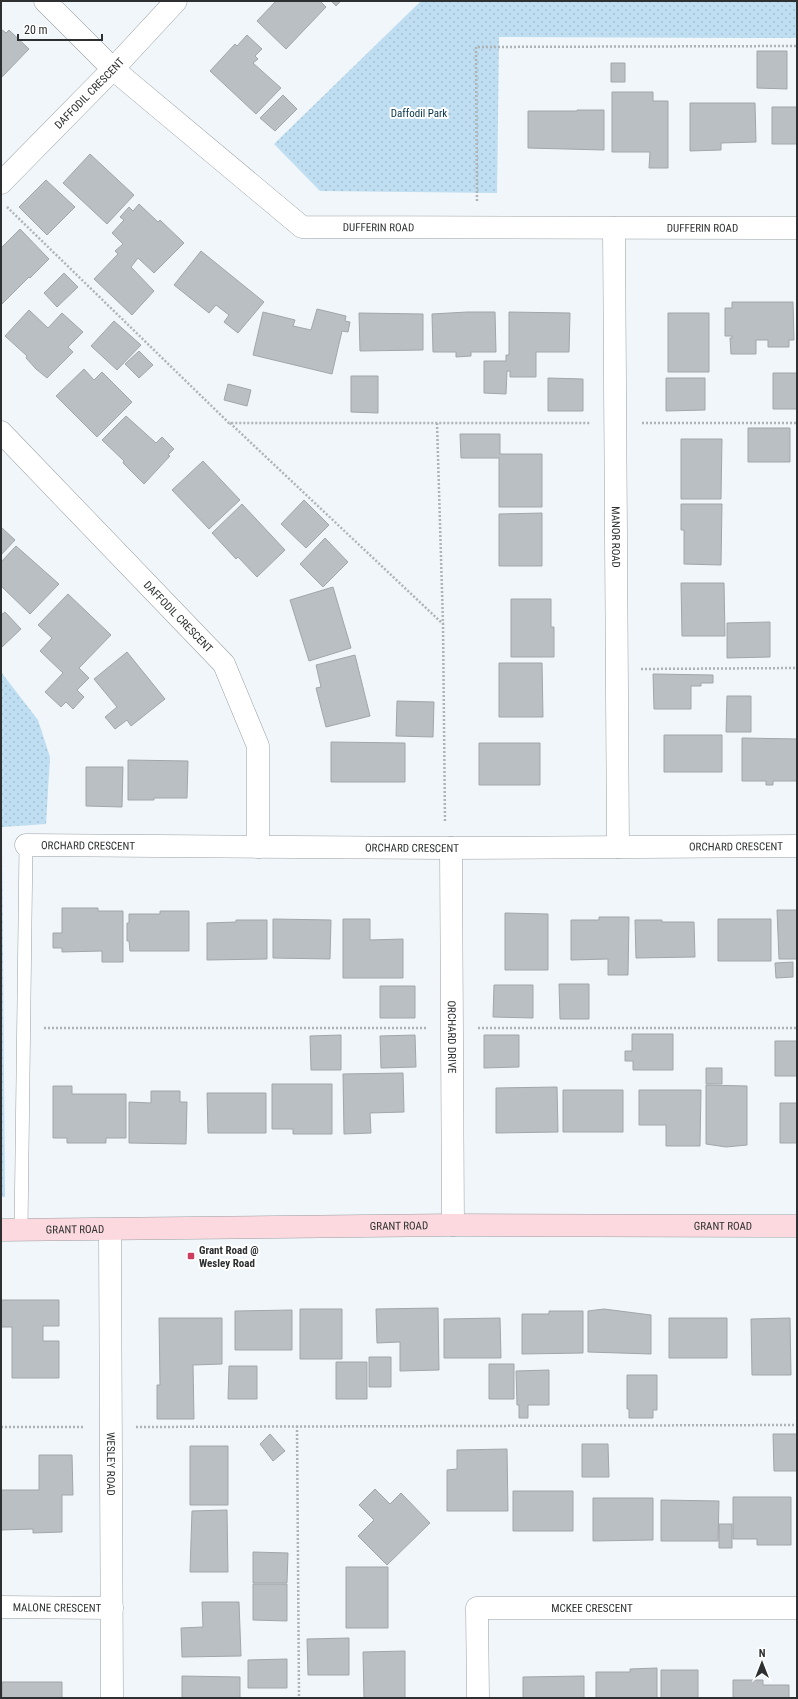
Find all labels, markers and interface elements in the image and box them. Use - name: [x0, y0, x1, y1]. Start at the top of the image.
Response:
- scale bar: [18, 16, 102, 42]
- text: 20 m: [24, 23, 48, 37]
- street label: DAFFODIL CRESCENT: [52, 55, 127, 132]
- park label: Daffodil Park: [391, 107, 447, 120]
- street label: DUFFERIN ROAD: [343, 221, 414, 234]
- street label: DUFFERIN ROAD: [667, 222, 738, 235]
- street label: MANOR ROAD: [609, 506, 622, 568]
- street label: DAFFODIL CRESCENT: [141, 579, 215, 655]
- street label: ORCHARD CRESCENT: [41, 839, 135, 853]
- street label: ORCHARD CRESCENT: [689, 840, 783, 854]
- street label: ORCHARD CRESCENT: [365, 841, 459, 855]
- street label: ORCHARD DRIVE: [445, 1000, 458, 1074]
- street label: GRANT ROAD: [370, 1219, 428, 1233]
- street label: GRANT ROAD: [694, 1220, 752, 1233]
- street label: GRANT ROAD: [46, 1223, 104, 1237]
- place label: Grant Road @ Wesley Road: [199, 1244, 259, 1270]
- marker: Grant Road @ Wesley Road: [186, 1251, 196, 1261]
- street label: WESLEY ROAD: [104, 1432, 117, 1496]
- street label: MALONE CRESCENT: [13, 1601, 102, 1615]
- street label: MCKEE CRESCENT: [551, 1602, 633, 1615]
- north arrow: [742, 1643, 782, 1683]
- text: N: [759, 1647, 766, 1660]

